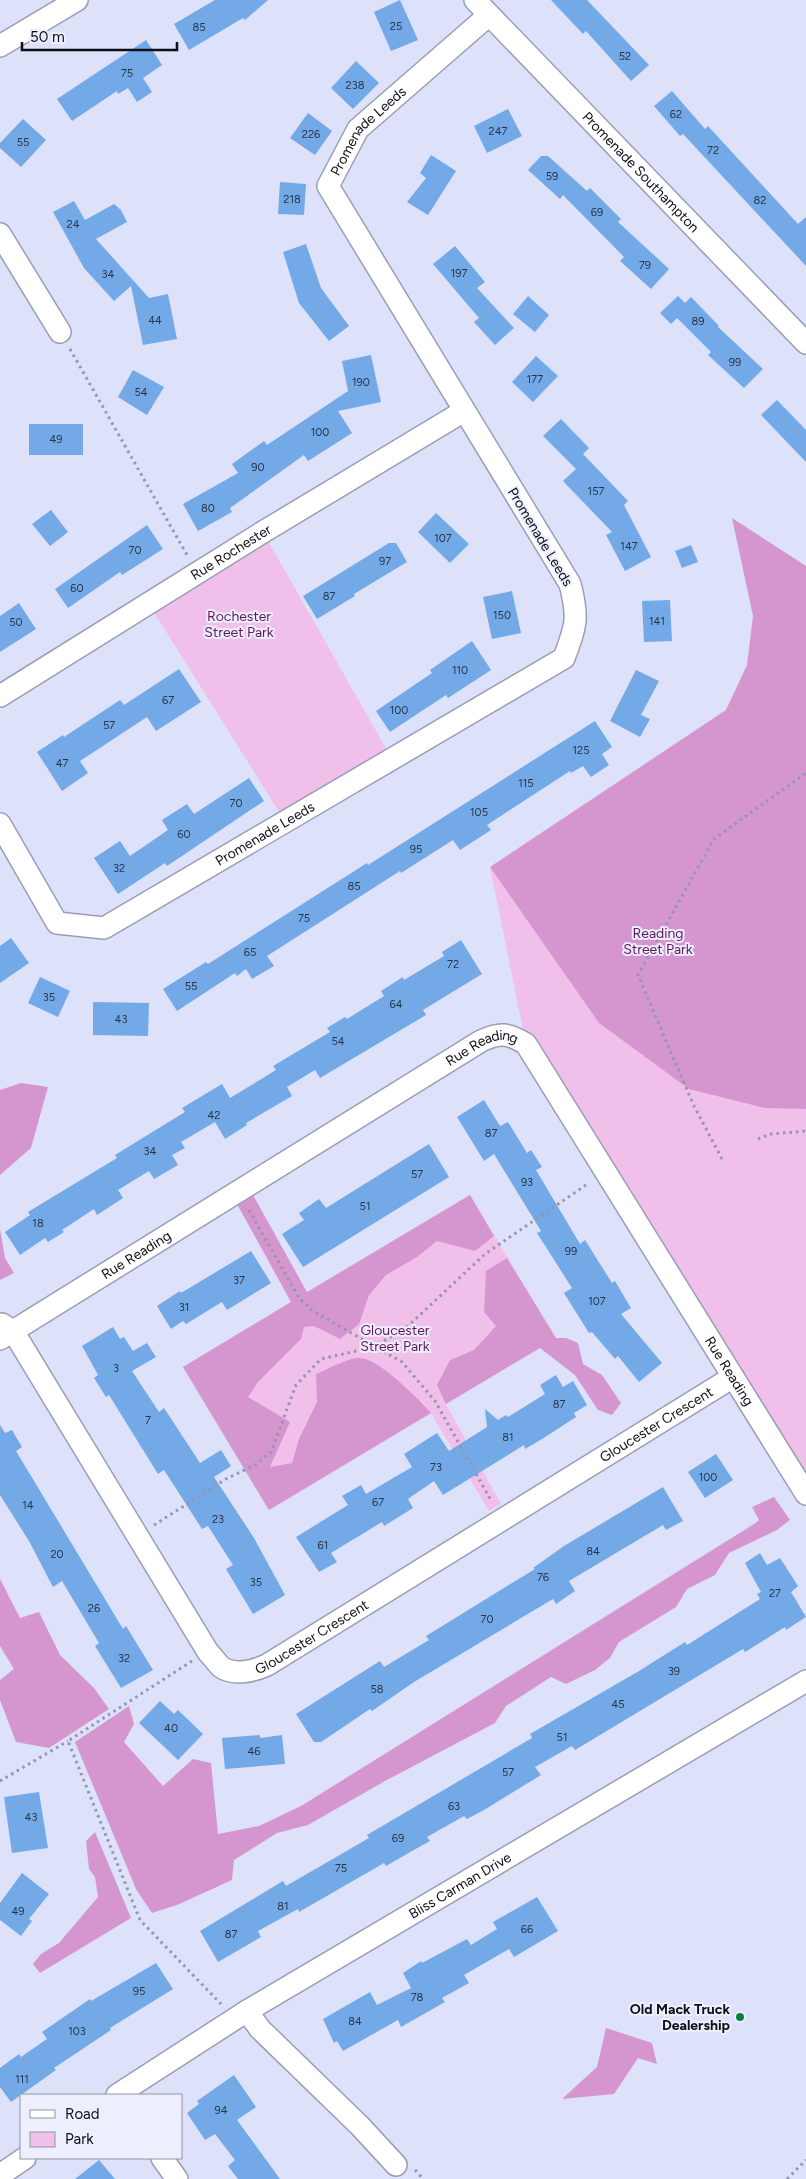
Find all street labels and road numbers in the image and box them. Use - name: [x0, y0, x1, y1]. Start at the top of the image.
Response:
- street label: Promenade Leeds: [327, 83, 409, 178]
- street label: Promenade Southampton: [579, 108, 703, 236]
- street label: Promenade Leeds: [504, 485, 576, 589]
- street label: Rue Rochester: [187, 520, 274, 584]
- street label: Promenade Leeds: [212, 798, 317, 869]
- street label: Rue Reading: [442, 1026, 521, 1069]
- street label: Rue Reading: [98, 1227, 174, 1283]
- street label: Rue Reading: [701, 1333, 758, 1409]
- street label: Gloucester Crescent: [597, 1383, 716, 1466]
- street label: Gloucester Crescent: [253, 1596, 371, 1677]
- street label: Bliss Carman Drive: [406, 1848, 515, 1922]

